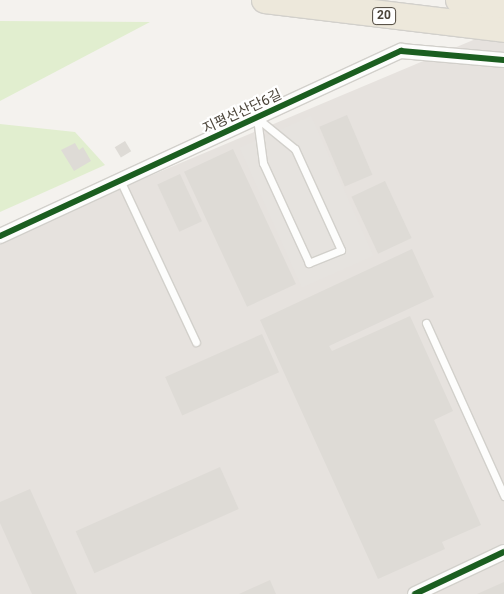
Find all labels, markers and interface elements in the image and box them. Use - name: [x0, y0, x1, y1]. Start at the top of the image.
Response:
- road number: 20: [372, 7, 396, 26]
- street label: 지평선산단6길: [200, 85, 284, 137]

